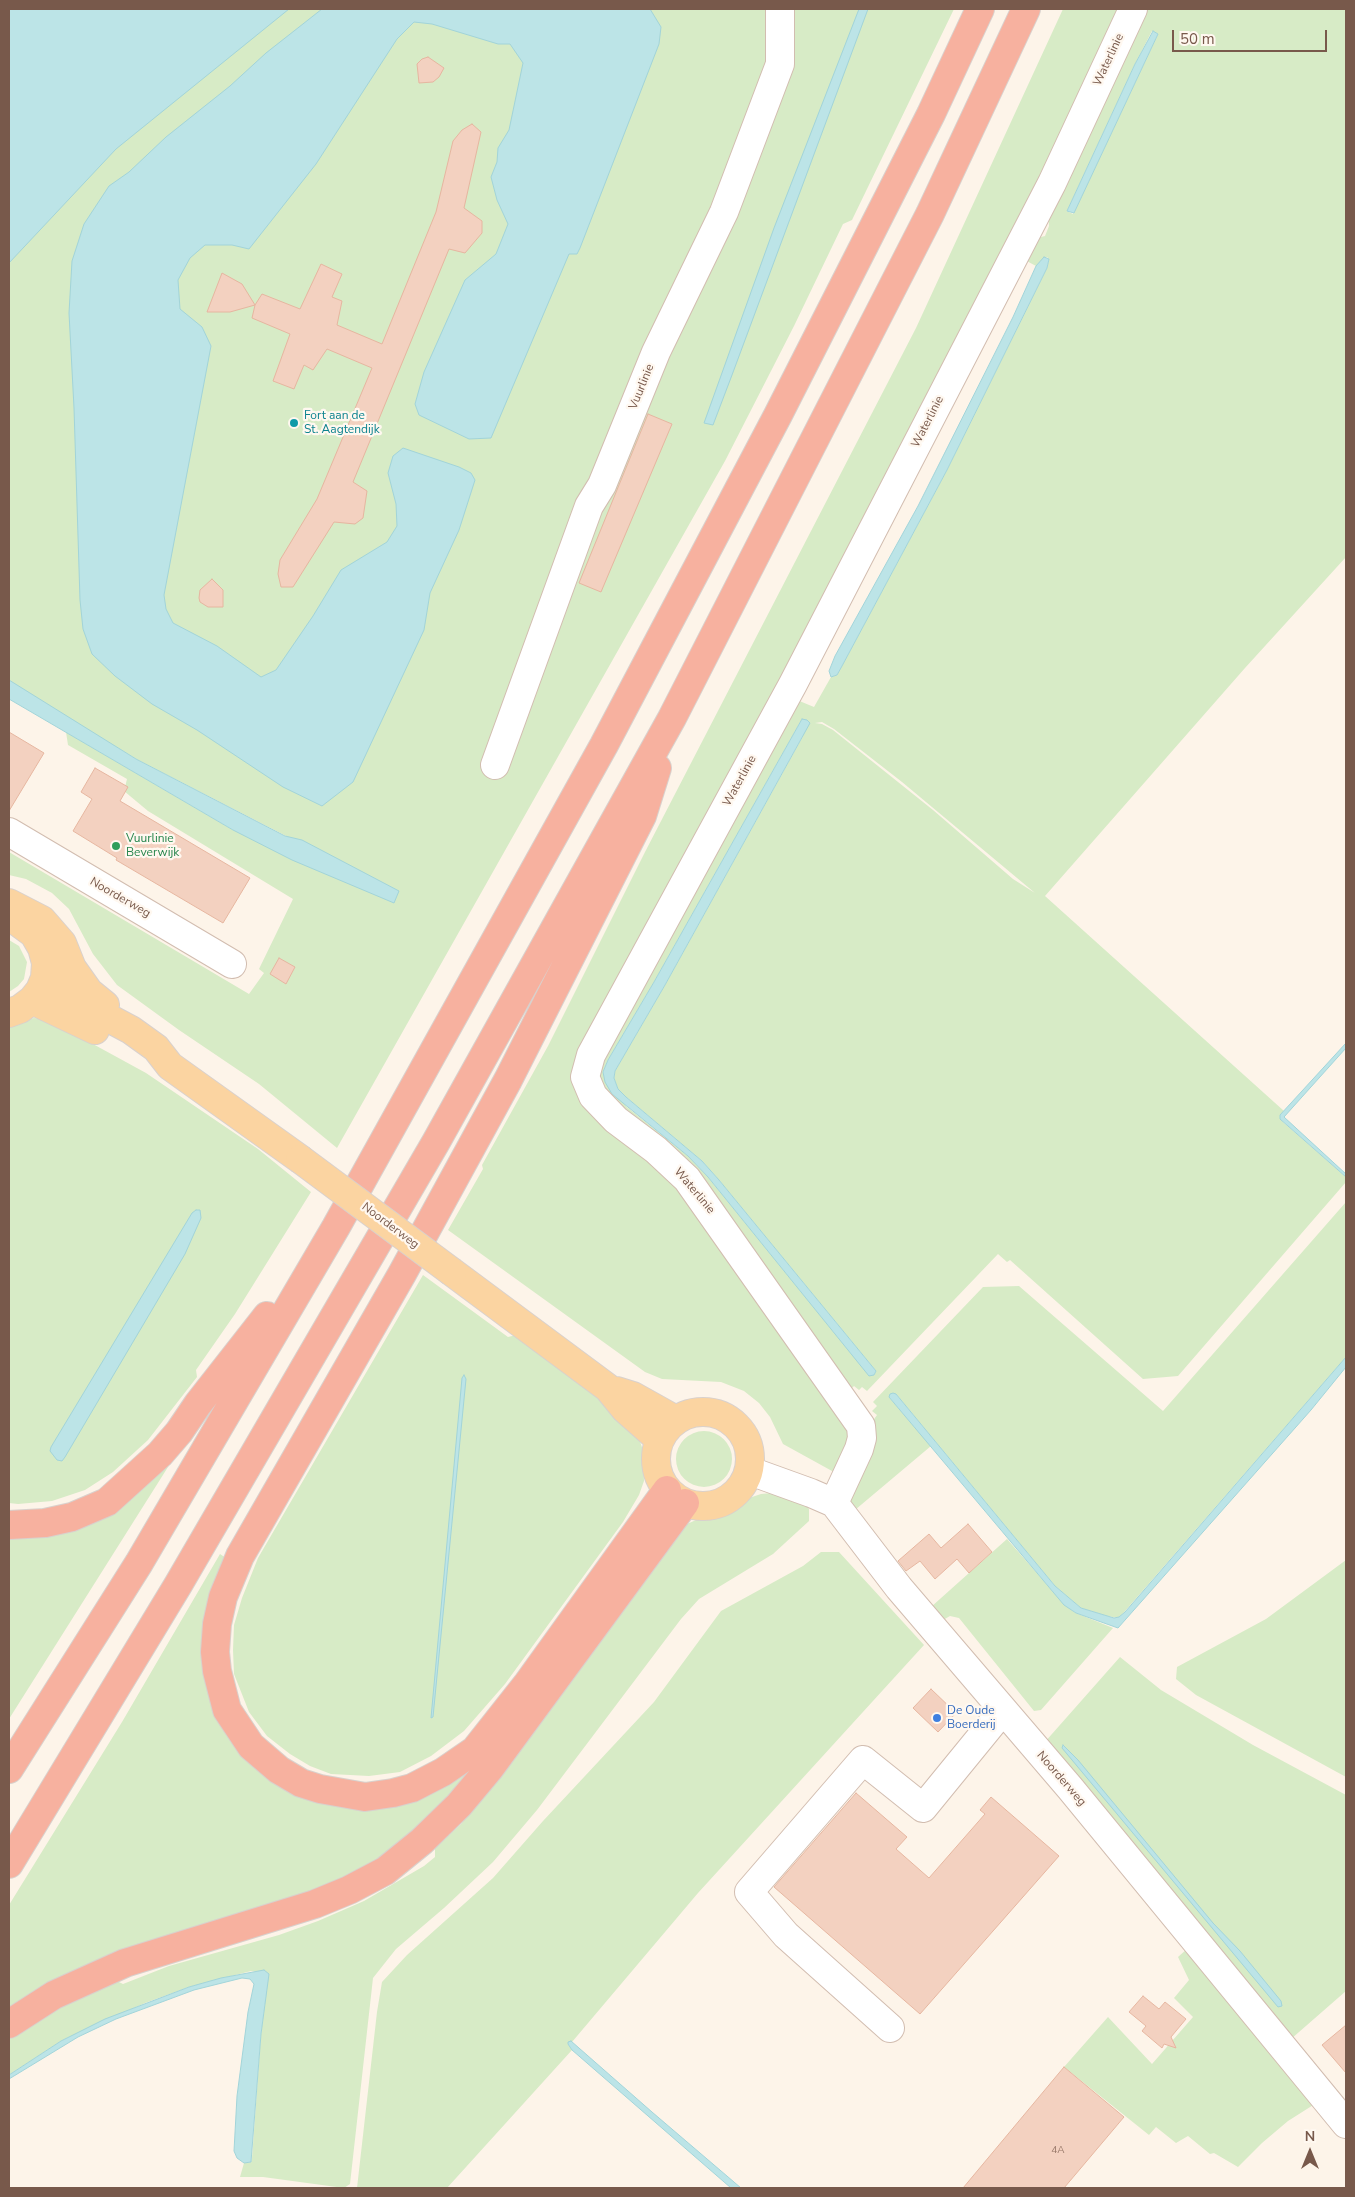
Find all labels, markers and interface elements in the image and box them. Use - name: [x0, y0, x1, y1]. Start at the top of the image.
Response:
- scale bar: [1175, 20, 1330, 52]
- text: 50 m: [1180, 29, 1215, 49]
- street label: Waterlinie: [1091, 32, 1127, 88]
- street label: Vuurlinie: [626, 362, 658, 412]
- street label: Waterlinie: [909, 394, 947, 450]
- place label: Fort aan de St. Aagtendijk: [304, 409, 380, 437]
- marker: Fort aan de St. Aagtendijk: [288, 417, 300, 429]
- street label: Waterlinie: [720, 753, 760, 809]
- place label: Vuurlinie Beverwijk: [126, 832, 179, 860]
- marker: Vuurlinie Beverwijk: [110, 840, 122, 852]
- street label: Noorderweg: [87, 875, 153, 921]
- street label: Waterlinie: [670, 1165, 718, 1217]
- street label: Noorderweg: [359, 1200, 421, 1252]
- place label: De Oude Boerderij: [947, 1704, 996, 1732]
- marker: De Oude Boerderij: [931, 1712, 943, 1724]
- street label: Noorderweg: [1033, 1749, 1089, 1809]
- north arrow: [1285, 2127, 1335, 2177]
- text: N: [1305, 2127, 1315, 2146]
- house number: 4A: [1051, 2145, 1065, 2157]

